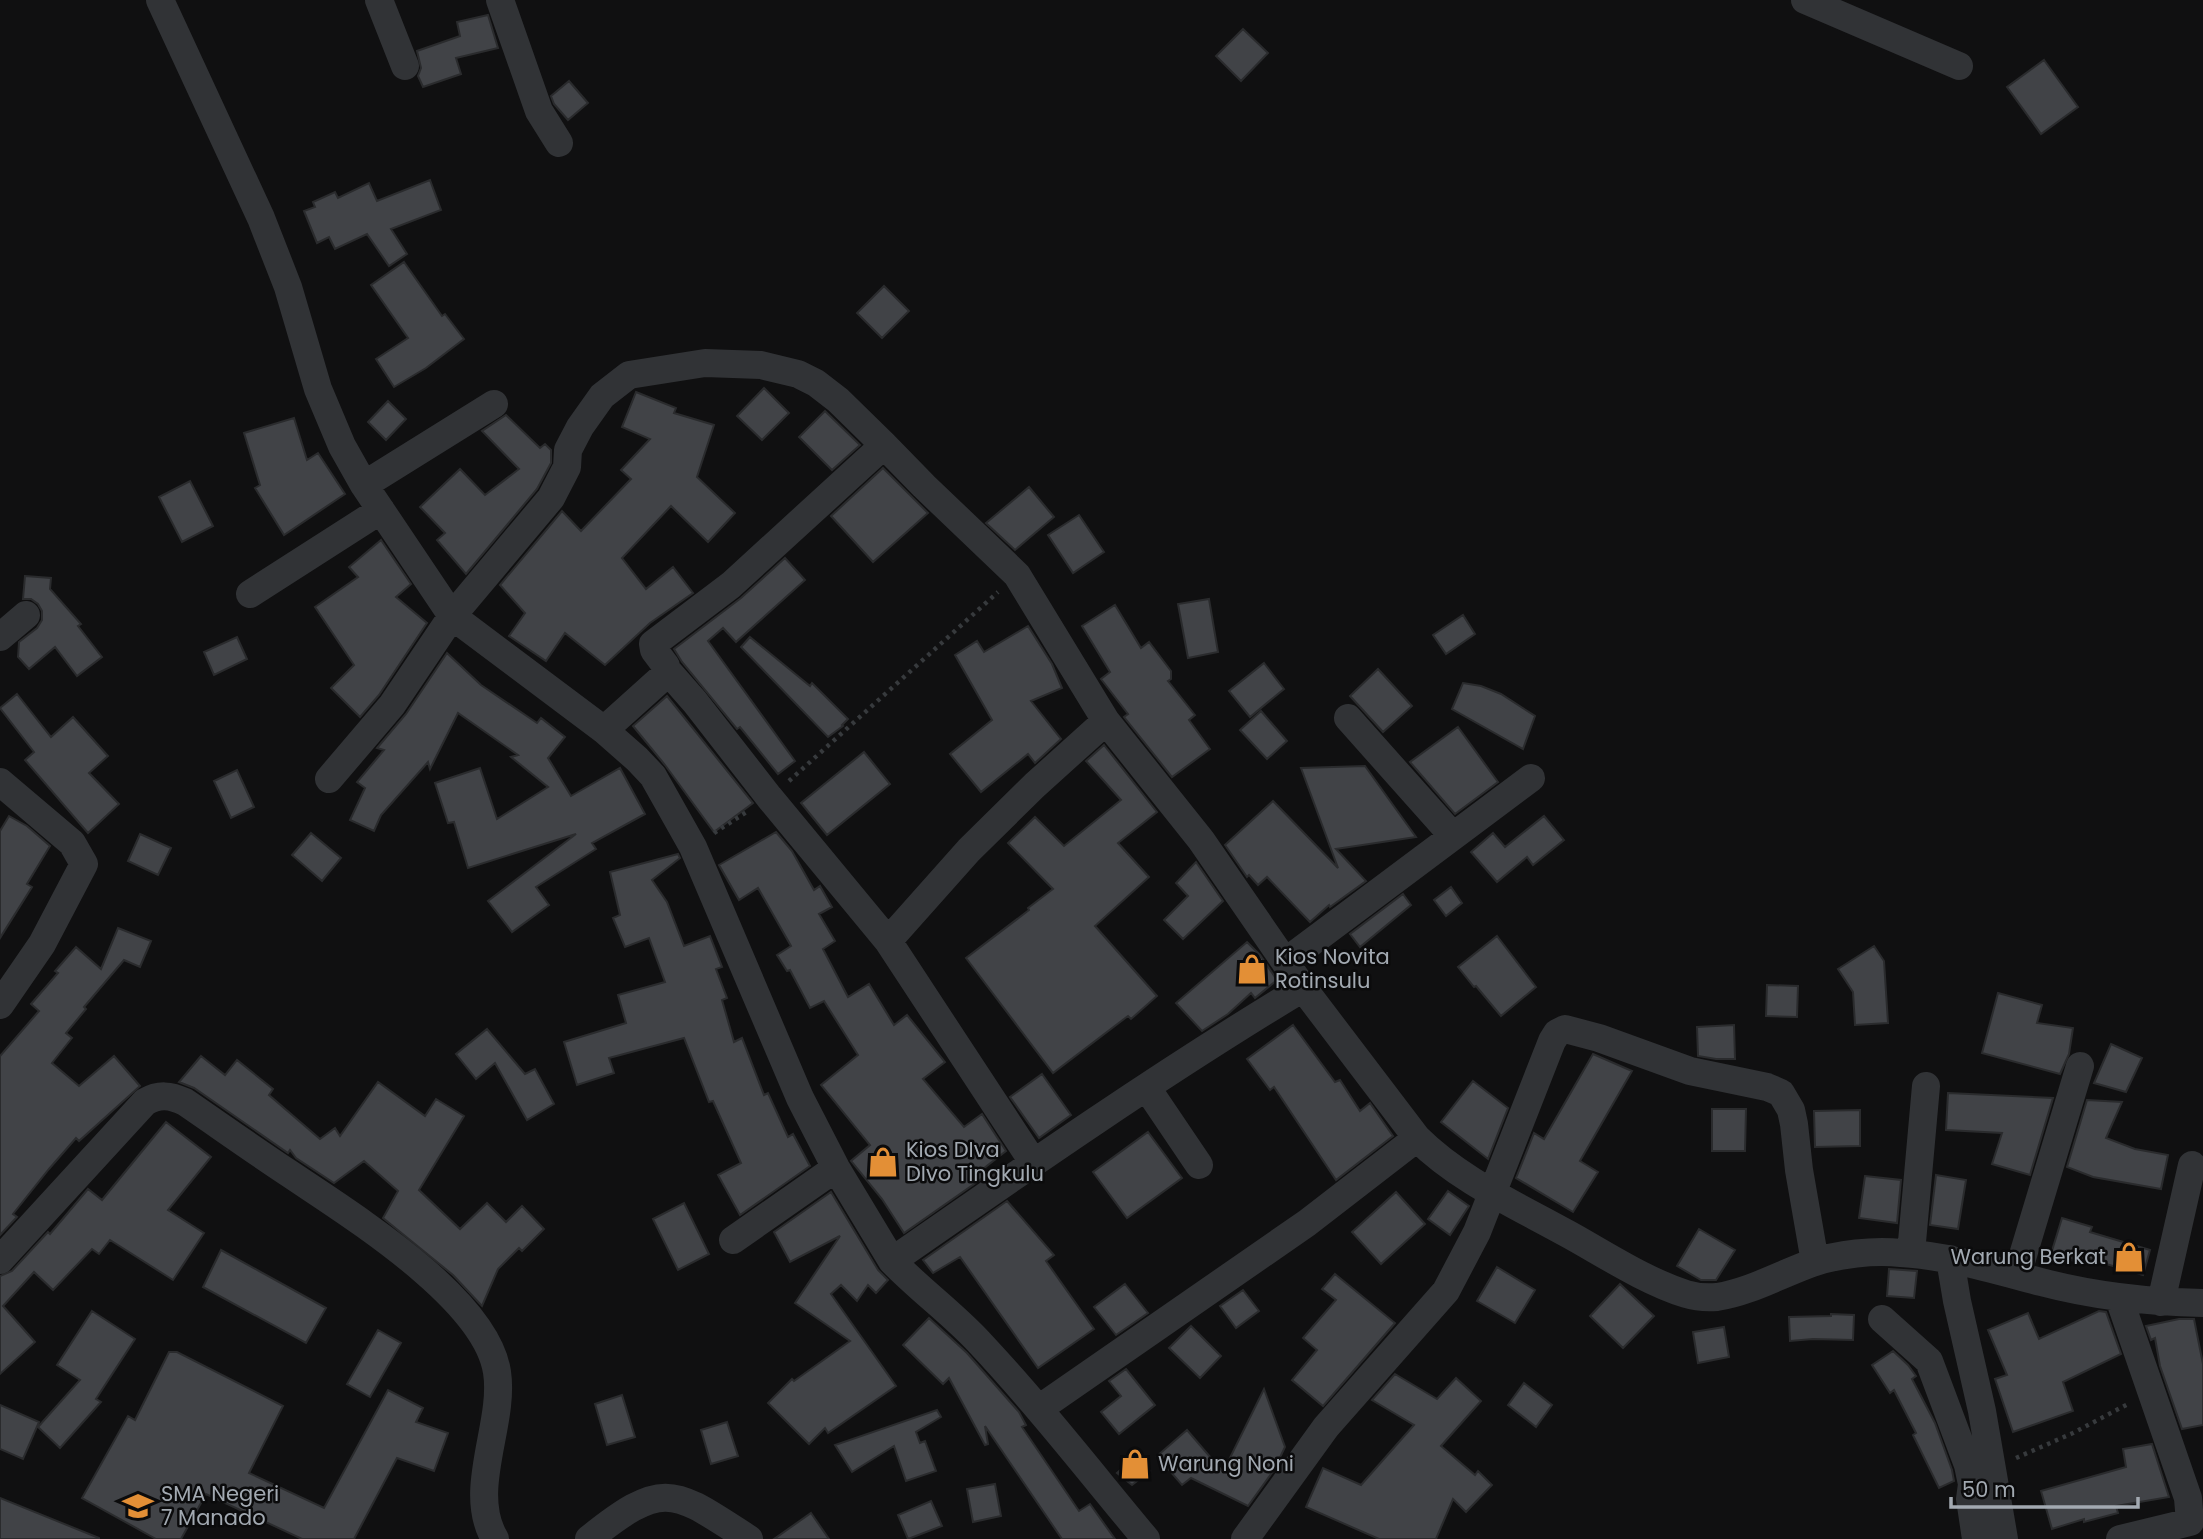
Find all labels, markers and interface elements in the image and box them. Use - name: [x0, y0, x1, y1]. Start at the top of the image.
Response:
- place label: Kios Novita Rotinsulu: [1275, 942, 1390, 995]
- shop icon: Kios Novita Rotinsulu: [1235, 952, 1269, 986]
- place label: Kios DIva DIvo Tingkulu: [906, 1135, 1044, 1188]
- shop icon: Kios DIva DIvo Tingkulu: [866, 1145, 900, 1179]
- shop icon: Warung Berkat: [2112, 1240, 2146, 1274]
- place label: Warung Berkat: [1950, 1242, 2106, 1271]
- shop icon: Warung Noni: [1118, 1447, 1152, 1481]
- place label: Warung Noni: [1158, 1449, 1294, 1478]
- scale bar: [1951, 1466, 2138, 1510]
- text: 50 m: [1962, 1475, 2016, 1504]
- place label: SMA Negeri 7 Manado: [161, 1479, 279, 1532]
- school or university icon: SMA Negeri 7 Manado: [121, 1489, 155, 1523]

